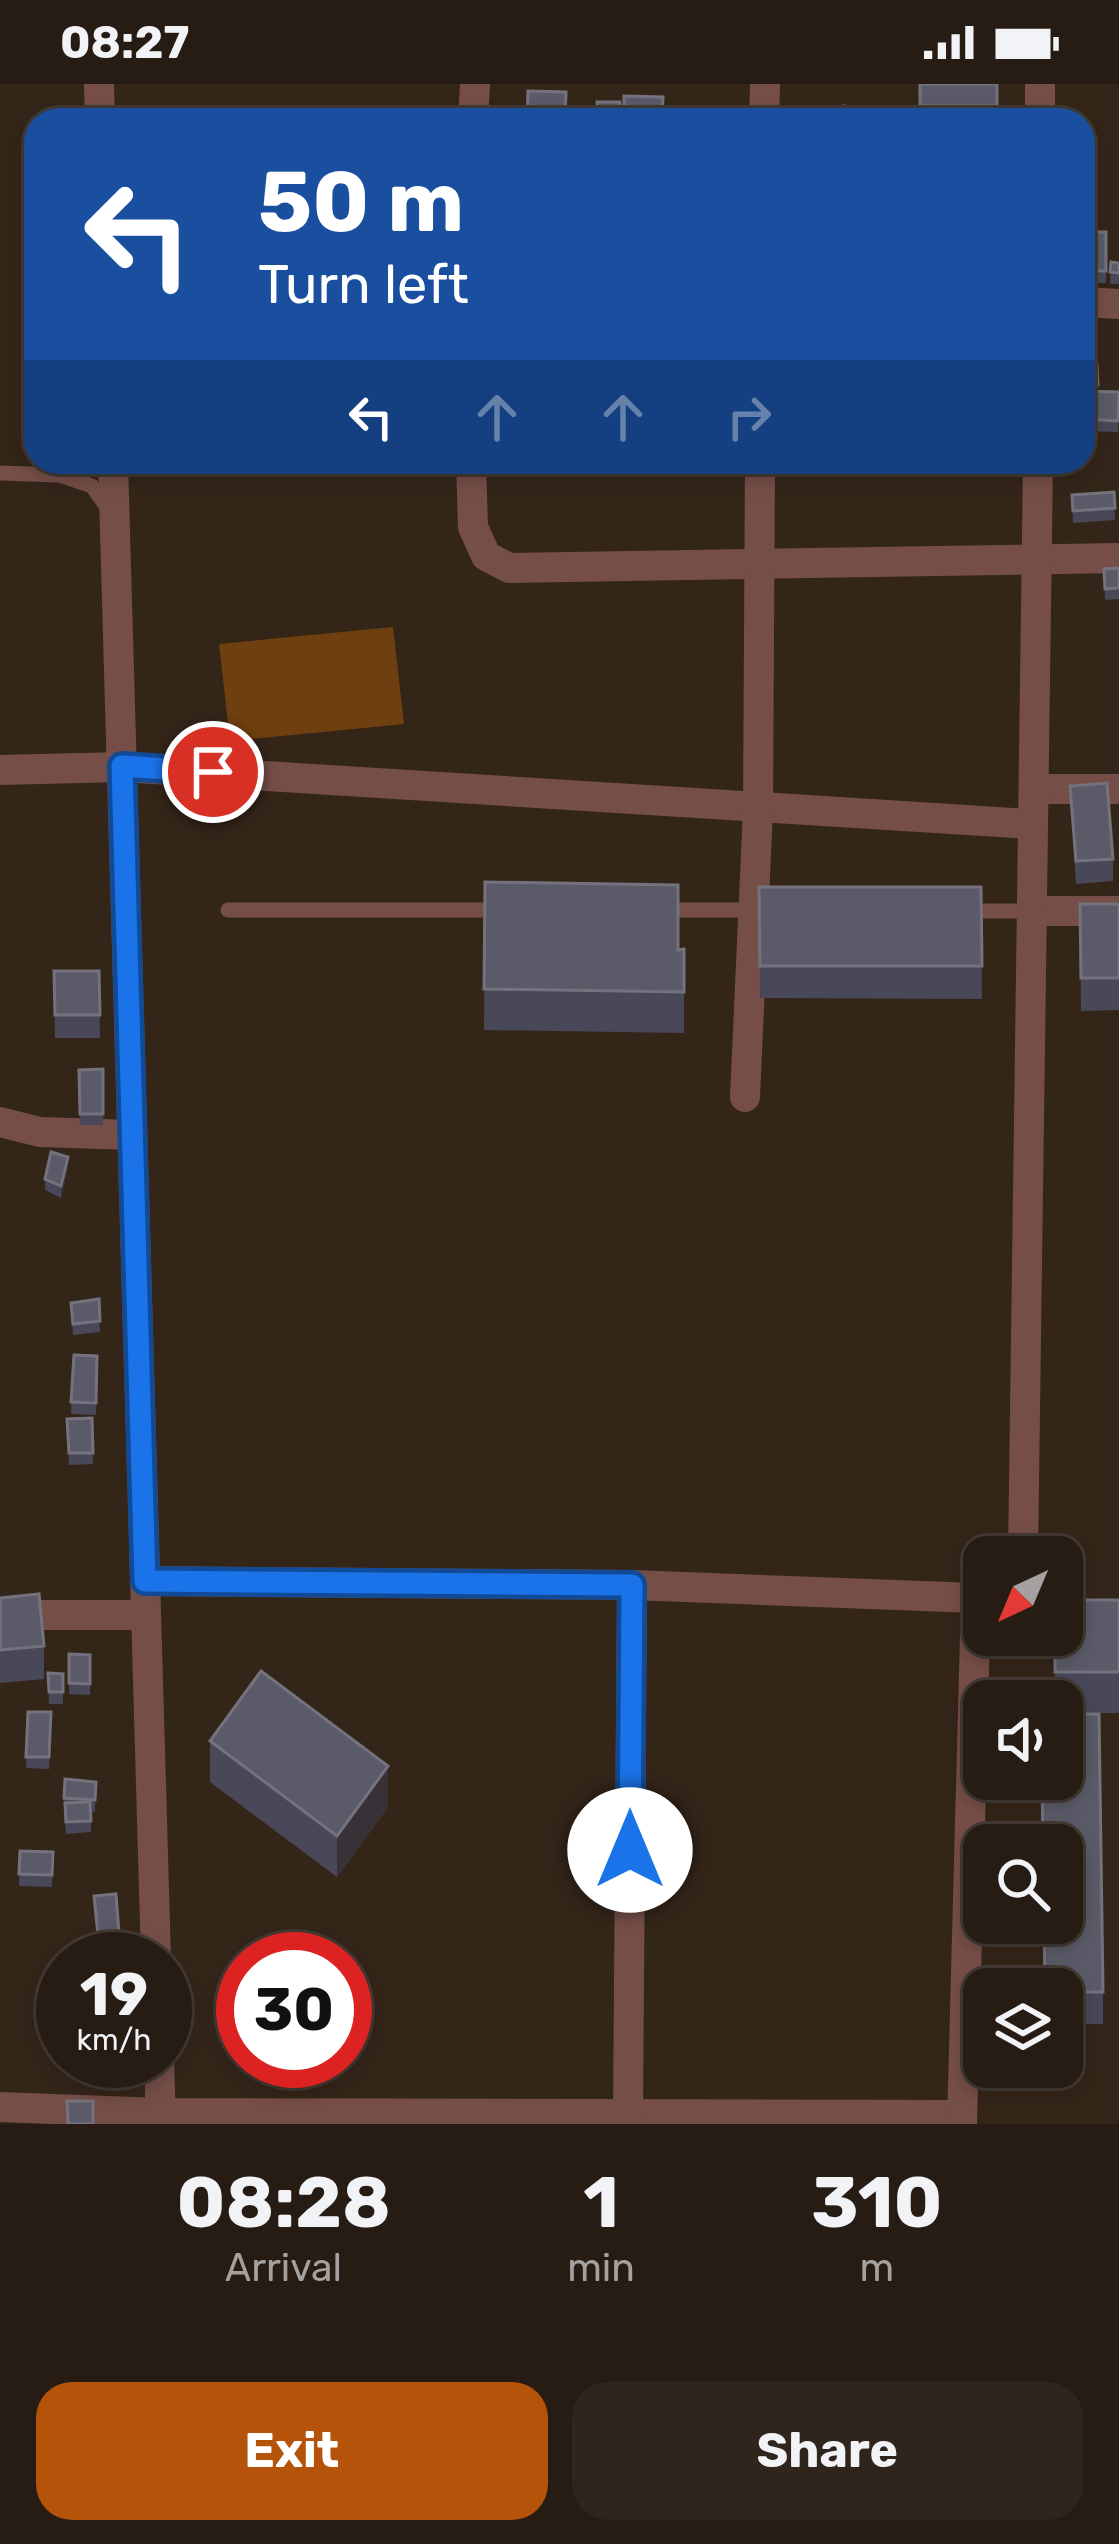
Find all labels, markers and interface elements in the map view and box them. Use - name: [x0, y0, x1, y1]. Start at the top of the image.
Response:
- text: 08:27: [60, 16, 189, 69]
- text: 50 m: [258, 152, 464, 252]
- icon: left: [60, 156, 216, 312]
- text: Turn left: [258, 253, 469, 317]
- icon: left: [338, 384, 404, 450]
- icon: ahead: [464, 384, 530, 450]
- icon: ahead: [590, 384, 656, 450]
- icon: right: [716, 384, 782, 450]
- pin: [162, 721, 264, 823]
- icon: arrive: [180, 739, 246, 805]
- north arrow: [963, 1536, 1083, 1656]
- map controls: [963, 1536, 1083, 2088]
- button: sound: [963, 1680, 1083, 1800]
- position arrow: [567, 1787, 693, 1913]
- button: search: [963, 1824, 1083, 1944]
- speed limit sign: 30: [216, 1932, 372, 2088]
- text: 19: [80, 1959, 148, 2030]
- button: layers: [963, 1968, 1083, 2088]
- text: km/h: [77, 2022, 151, 2058]
- text: 08:28: [176, 2160, 391, 2245]
- text: 1: [583, 2160, 619, 2245]
- text: 310: [811, 2160, 943, 2245]
- text: Arrival: [225, 2245, 342, 2291]
- text: min: [567, 2245, 635, 2291]
- text: m: [860, 2245, 894, 2291]
- button: Exit: [36, 2382, 548, 2520]
- button: Share: [572, 2382, 1083, 2520]

